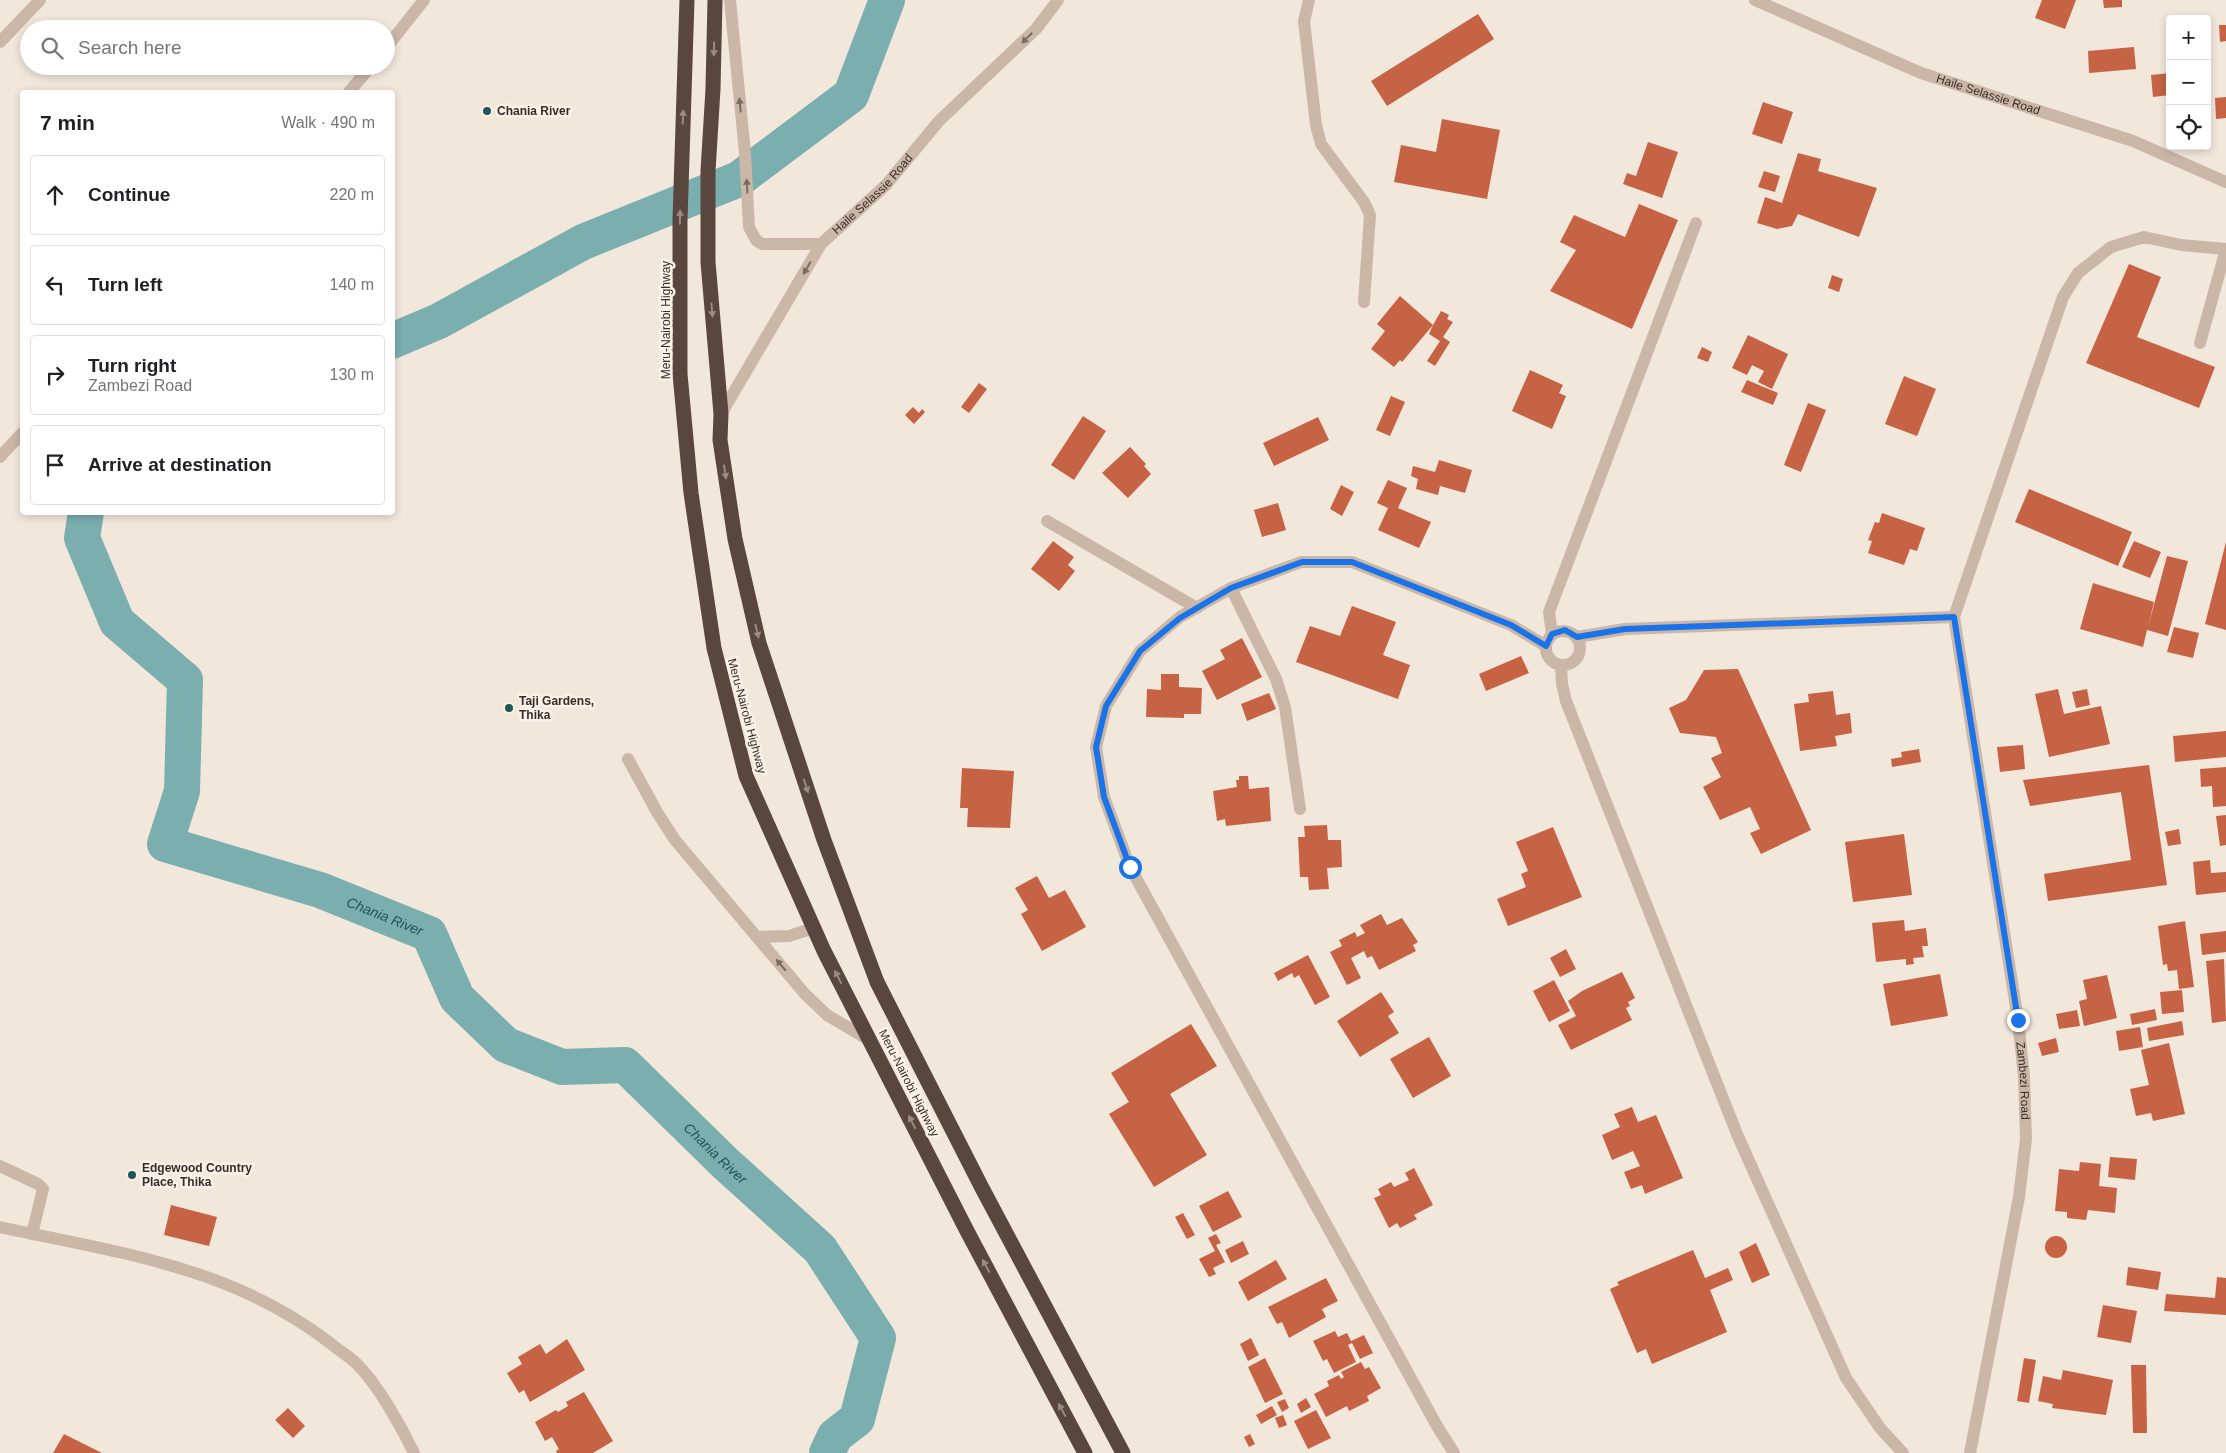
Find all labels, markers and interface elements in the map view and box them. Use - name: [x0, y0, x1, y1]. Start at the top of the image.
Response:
- map controls: [2166, 15, 2211, 150]
- button: +: [2166, 15, 2211, 60]
- search box: [20, 20, 395, 75]
- one-way arrow: [1021, 32, 1033, 44]
- icon: search: [38, 34, 66, 62]
- text: Search here: [78, 37, 182, 58]
- one-way arrow: [710, 41, 718, 57]
- button: −: [2166, 60, 2211, 105]
- street label: Haile Selassie Road: [1935, 71, 2042, 118]
- one-way arrow: [736, 96, 744, 112]
- place label: Chania River: [497, 104, 571, 118]
- marker: Chania River: [481, 105, 493, 117]
- button: locate: [2166, 105, 2211, 150]
- one-way arrow: [680, 108, 688, 124]
- text: 7 min: [40, 111, 95, 134]
- text: Walk · 490 m: [281, 114, 375, 131]
- street label: Haile Selassie Road: [829, 151, 916, 237]
- one-way arrow: [742, 178, 750, 194]
- icon: ahead: [41, 181, 69, 209]
- text: Continue: [88, 184, 170, 205]
- text: 220 m: [330, 186, 374, 203]
- one-way arrow: [676, 209, 684, 225]
- street label: Meru-Nairobi Highway: [659, 261, 673, 379]
- one-way arrow: [802, 262, 811, 275]
- icon: left: [41, 271, 69, 299]
- text: Turn left: [88, 274, 163, 295]
- text: 140 m: [330, 276, 374, 293]
- one-way arrow: [709, 302, 717, 318]
- text: Turn right: [88, 355, 176, 376]
- icon: right: [41, 361, 69, 389]
- text: 130 m: [330, 366, 374, 383]
- text: Zambezi Road: [88, 377, 192, 394]
- icon: arrive: [41, 451, 69, 479]
- text: Arrive at destination: [88, 454, 272, 475]
- one-way arrow: [722, 464, 730, 480]
- one-way arrow: [753, 624, 761, 639]
- street label: Meru-Nairobi Highway: [725, 657, 769, 775]
- place label: Taji Gardens, Thika: [519, 694, 594, 722]
- marker: Taji Gardens, Thika: [503, 702, 515, 714]
- one-way arrow: [803, 779, 811, 794]
- route start: [1119, 856, 1142, 879]
- water label: Chania River: [344, 894, 427, 939]
- one-way arrow: [776, 959, 787, 971]
- one-way arrow: [834, 970, 842, 984]
- route end: [2007, 1009, 2030, 1032]
- street label: Meru-Nairobi Highway: [876, 1027, 942, 1139]
- street label: Zambezi Road: [2013, 1041, 2032, 1120]
- one-way arrow: [907, 1115, 915, 1129]
- water label: Chania River: [681, 1119, 751, 1188]
- place label: Edgewood Country Place, Thika: [142, 1161, 252, 1189]
- marker: Edgewood Country Place, Thika: [126, 1169, 138, 1181]
- one-way arrow: [982, 1259, 990, 1274]
- one-way arrow: [1058, 1403, 1066, 1417]

